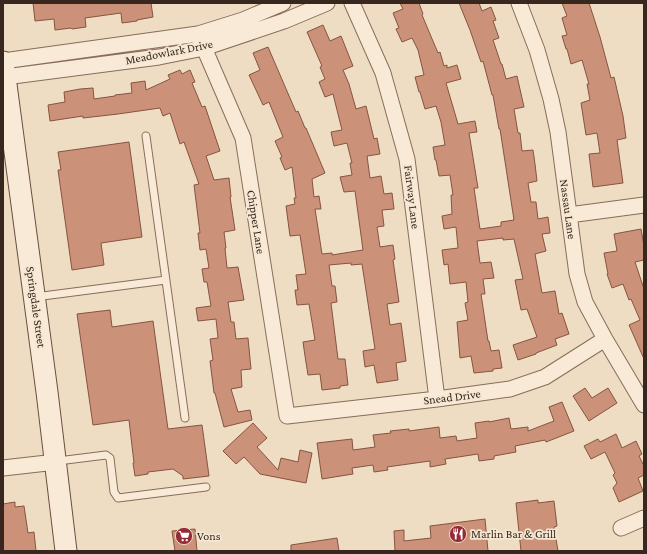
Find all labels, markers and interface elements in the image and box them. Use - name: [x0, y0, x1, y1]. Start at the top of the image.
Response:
- street label: Meadowlark Drive: [124, 37, 214, 67]
- street label: Fairway Lane: [401, 164, 423, 230]
- street label: Nassau Lane: [557, 178, 579, 240]
- street label: Chipper Lane: [244, 189, 268, 255]
- street label: Springdale Street: [23, 265, 49, 350]
- street label: Snead Drive: [423, 387, 481, 407]
- restaurant icon: Marlin Bar & Grill: [448, 524, 468, 544]
- supermarket icon: Vons: [174, 526, 194, 546]
- place label: Marlin Bar & Grill: [471, 527, 556, 541]
- place label: Vons: [197, 529, 221, 543]

